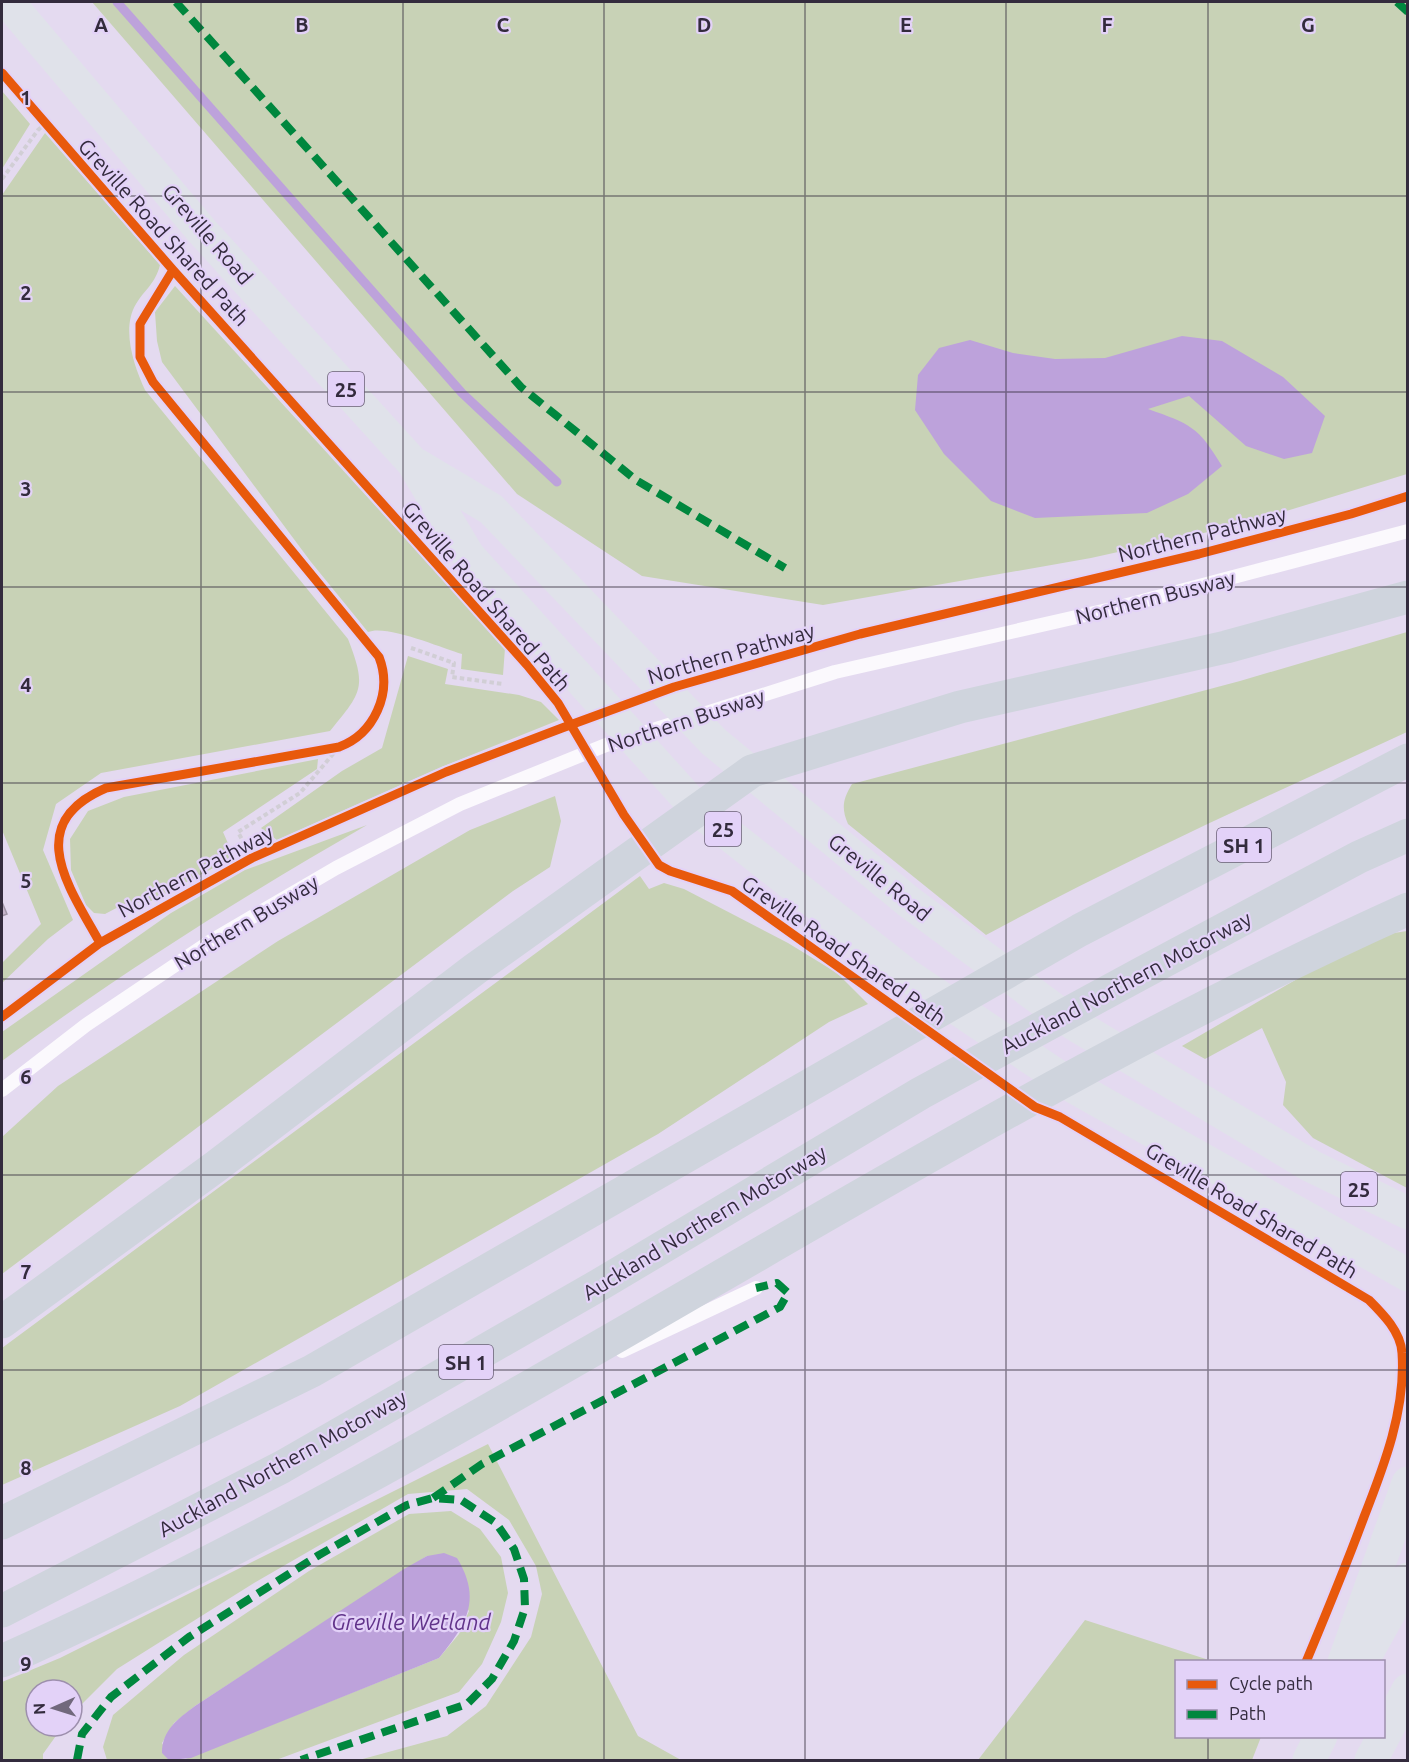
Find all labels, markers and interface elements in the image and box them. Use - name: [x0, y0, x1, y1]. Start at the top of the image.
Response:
- text: A: [94, 13, 108, 36]
- text: B: [295, 13, 309, 36]
- text: C: [497, 13, 510, 36]
- text: D: [697, 13, 711, 36]
- text: E: [900, 13, 912, 36]
- text: F: [1101, 13, 1113, 36]
- text: G: [1301, 13, 1315, 36]
- text: 1: [20, 86, 32, 109]
- street label: Greville Road Shared Path: [73, 133, 255, 331]
- street label: Greville Road: [158, 179, 258, 289]
- text: 2: [20, 281, 32, 304]
- road number: 25: [328, 372, 364, 406]
- text: 3: [20, 477, 32, 500]
- street label: Greville Road Shared Path: [398, 496, 576, 696]
- street label: Northern Pathway: [1115, 502, 1289, 566]
- street label: Northern Busway: [1073, 566, 1237, 628]
- street label: Northern Pathway: [645, 618, 817, 688]
- text: 4: [20, 673, 32, 696]
- street label: Northern Busway: [605, 683, 767, 757]
- road number: 25: [705, 812, 741, 846]
- street label: Northern Pathway: [113, 820, 277, 922]
- street label: Greville Road: [824, 828, 936, 926]
- road number: SH 1: [1217, 828, 1271, 862]
- text: 5: [20, 869, 32, 892]
- street label: Northern Busway: [170, 870, 322, 974]
- street label: Greville Road Shared Path: [737, 870, 951, 1030]
- street label: Auckland Northern Motorway: [997, 906, 1255, 1058]
- text: 6: [20, 1065, 32, 1088]
- street label: Greville Road Shared Path: [1142, 1137, 1362, 1283]
- street label: Auckland Northern Motorway: [578, 1140, 830, 1304]
- road number: 25: [1341, 1172, 1377, 1206]
- text: 7: [20, 1260, 32, 1283]
- road number: SH 1: [439, 1345, 493, 1379]
- street label: Auckland Northern Motorway: [154, 1385, 410, 1541]
- text: 8: [20, 1456, 32, 1479]
- water label: Greville Wetland: [331, 1609, 492, 1634]
- text: 9: [20, 1652, 32, 1675]
- legend: [1175, 1660, 1385, 1738]
- text: Cycle path: [1229, 1673, 1313, 1693]
- north arrow: [24, 1678, 84, 1738]
- text: N: [30, 1702, 48, 1715]
- text: Path: [1229, 1703, 1266, 1723]

